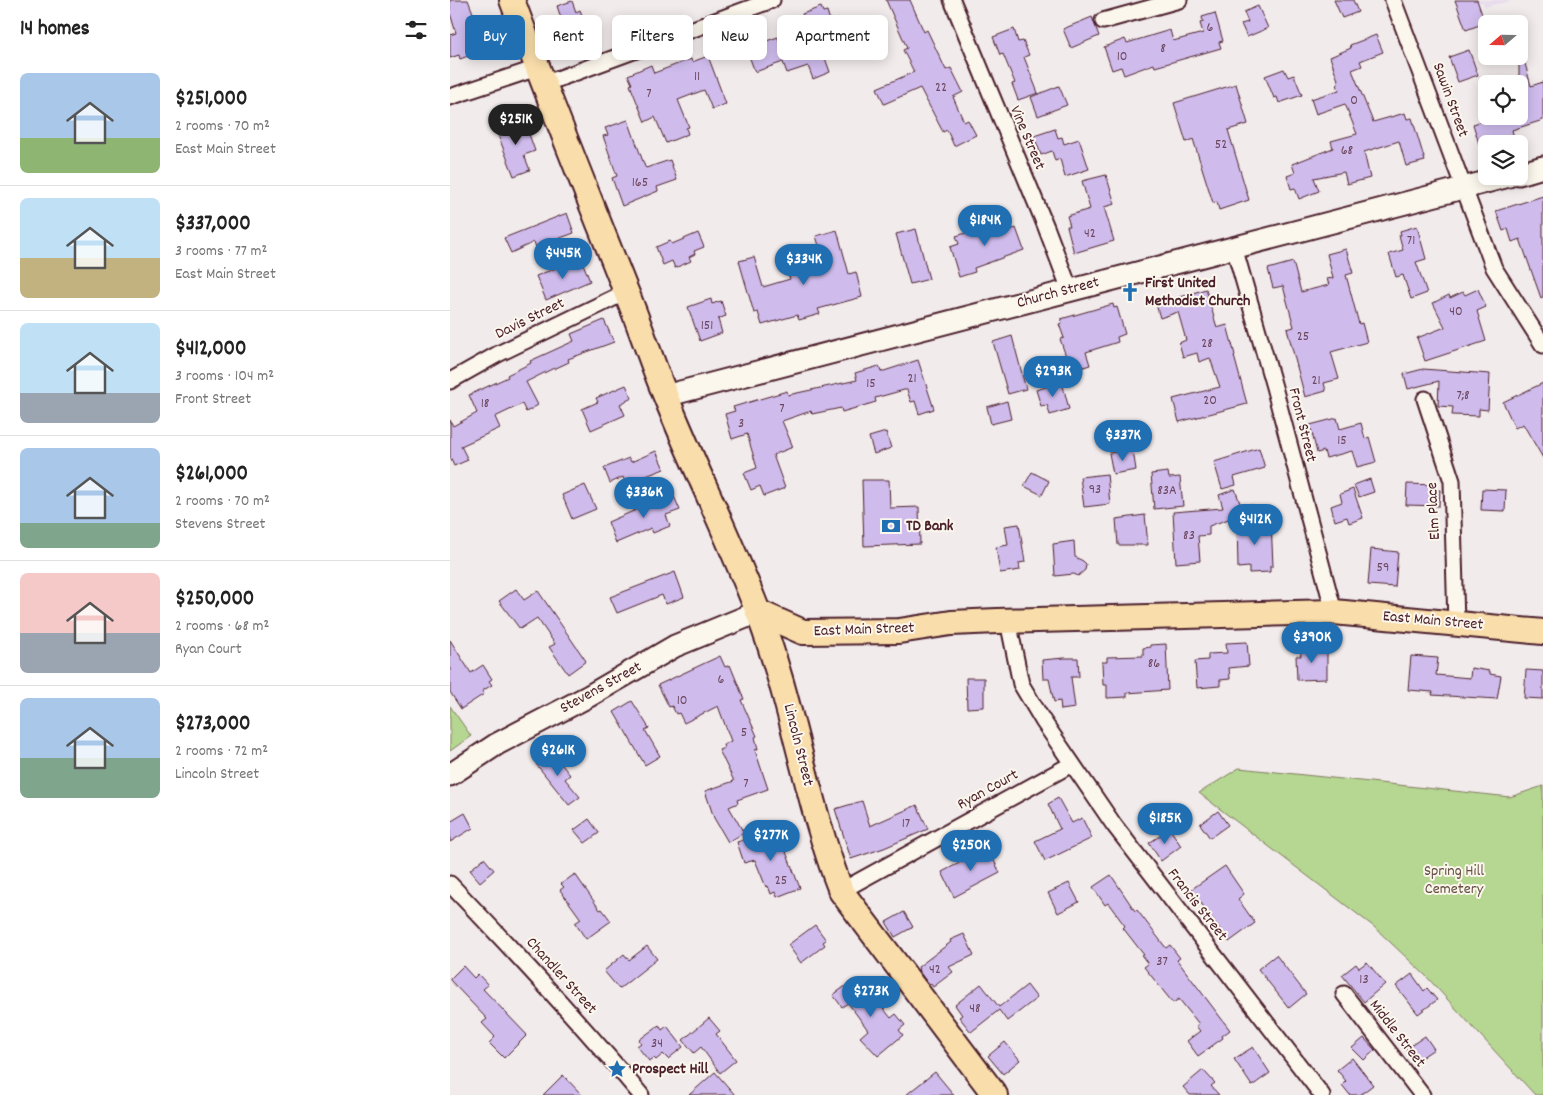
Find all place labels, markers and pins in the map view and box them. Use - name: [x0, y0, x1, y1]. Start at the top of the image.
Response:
- pin: $251K: [481, 104, 551, 146]
- pin: $184K: [950, 204, 1020, 247]
- pin: $445K: [528, 238, 598, 280]
- pin: $334K: [769, 244, 839, 286]
- place label: First United Methodist Church: [1145, 272, 1250, 313]
- church icon: First United Methodist Church: [1119, 281, 1141, 303]
- pin: $293K: [1018, 356, 1088, 398]
- pin: $337K: [1088, 420, 1158, 462]
- pin: $336K: [609, 476, 679, 519]
- pin: $412K: [1220, 504, 1290, 546]
- bank icon: TD Bank: [880, 515, 902, 537]
- place label: TD Bank: [906, 515, 954, 538]
- pin: $390K: [1277, 622, 1347, 664]
- pin: $261K: [523, 734, 593, 777]
- pin: $185K: [1130, 802, 1200, 845]
- pin: $277K: [736, 820, 806, 862]
- pin: $250K: [936, 830, 1006, 872]
- pin: $273K: [836, 976, 906, 1018]
- place icon: Prospect Hill: [606, 1058, 628, 1080]
- place label: Prospect Hill: [632, 1058, 708, 1081]

